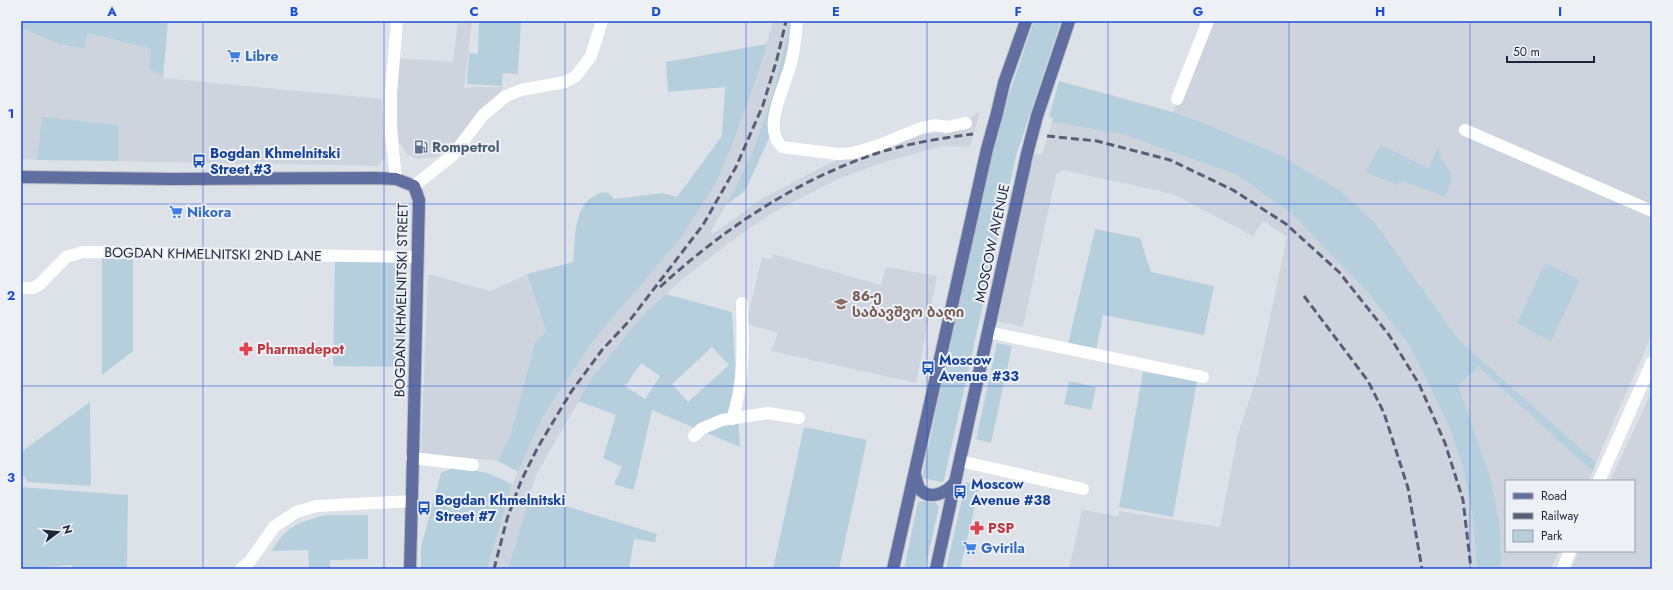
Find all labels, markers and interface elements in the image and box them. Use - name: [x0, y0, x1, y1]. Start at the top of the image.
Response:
- text: A: [106, 2, 117, 21]
- text: B: [290, 2, 299, 21]
- text: C: [469, 2, 479, 21]
- text: D: [651, 2, 661, 21]
- text: E: [832, 2, 840, 21]
- text: F: [1014, 2, 1022, 21]
- text: G: [1193, 2, 1204, 21]
- text: H: [1375, 2, 1385, 21]
- text: I: [1558, 2, 1562, 21]
- scale bar: [1507, 38, 1594, 64]
- text: 50 m: [1513, 43, 1540, 61]
- place label: Libre: [245, 46, 278, 66]
- supermarket icon: Libre: [226, 48, 242, 64]
- text: 1: [8, 104, 14, 123]
- place label: Rompetrol: [432, 137, 500, 157]
- fuel station icon: Rompetrol: [413, 139, 429, 155]
- place label: Bogdan Khmelnitski Street #3: [210, 143, 340, 179]
- bus stop icon: Bogdan Khmelnitski Street #3: [191, 153, 207, 169]
- street label: MOSCOW AVENUE: [970, 182, 1014, 304]
- place label: Nikora: [187, 202, 231, 222]
- street label: BOGDAN KHMELNITSKI STREET: [389, 202, 413, 397]
- supermarket icon: Nikora: [168, 204, 184, 220]
- street label: BOGDAN KHMELNITSKI 2ND LANE: [104, 242, 322, 266]
- text: 2: [7, 286, 15, 305]
- place label: 86-ე საბავშვო ბაღი: [852, 286, 964, 322]
- school or university icon: 86-ე საბავშვო ბაღი: [833, 296, 849, 312]
- place label: Pharmadepot: [257, 339, 345, 359]
- pharmacy icon: Pharmadepot: [238, 341, 254, 357]
- place label: Moscow Avenue #33: [938, 350, 1019, 386]
- bus stop icon: Moscow Avenue #33: [920, 360, 936, 376]
- text: 3: [7, 468, 15, 487]
- place label: Moscow Avenue #38: [970, 474, 1051, 510]
- legend: [1505, 480, 1635, 552]
- bus stop icon: Moscow Avenue #38: [952, 484, 968, 500]
- text: Road: [1541, 487, 1567, 505]
- place label: Bogdan Khmelnitski Street #7: [435, 490, 565, 526]
- bus stop icon: Bogdan Khmelnitski Street #7: [416, 500, 432, 516]
- text: Railway: [1541, 507, 1579, 525]
- north arrow: [38, 512, 78, 552]
- place label: PSP: [988, 518, 1014, 538]
- pharmacy icon: PSP: [969, 520, 985, 536]
- text: N: [59, 523, 77, 536]
- text: Park: [1541, 527, 1563, 545]
- place label: Gvirila: [981, 538, 1025, 558]
- supermarket icon: Gvirila: [962, 540, 978, 556]

